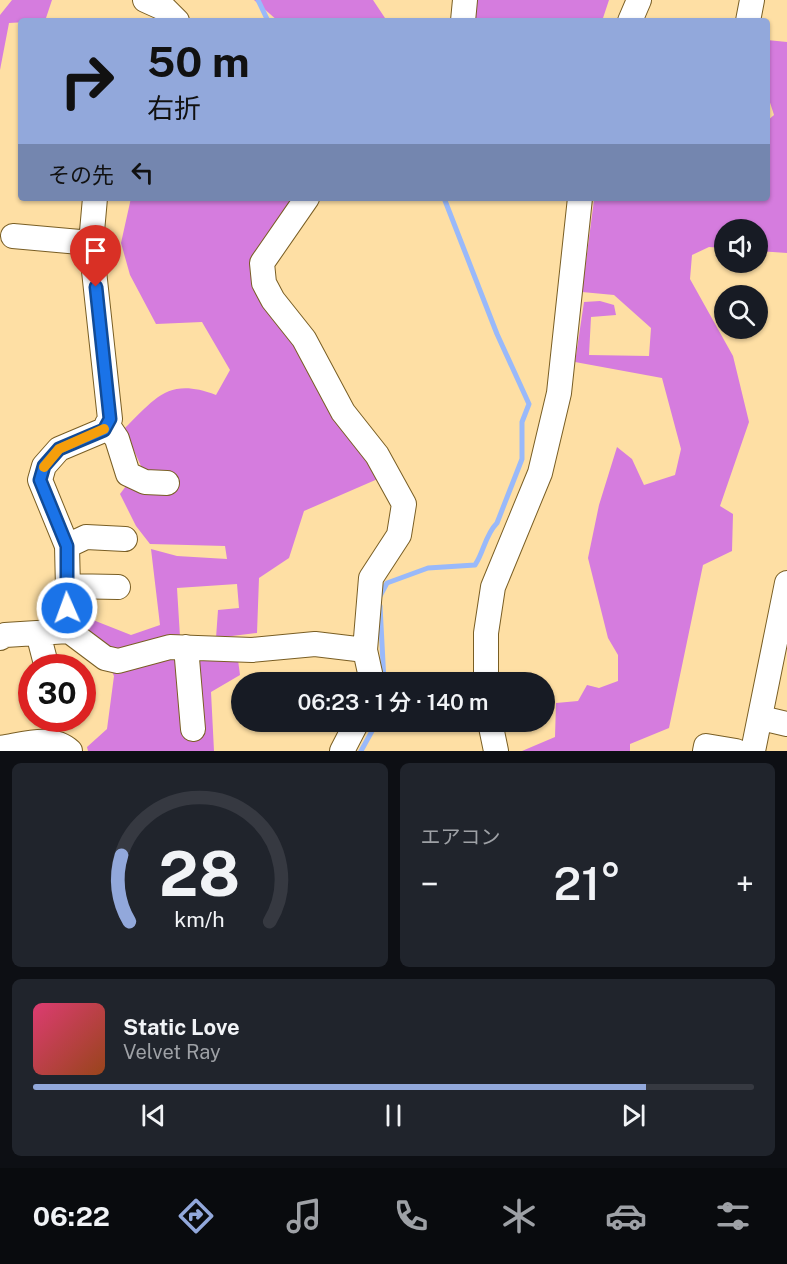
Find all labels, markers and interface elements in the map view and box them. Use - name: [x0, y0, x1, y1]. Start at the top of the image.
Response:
- text: 50 m: [147, 37, 250, 86]
- icon: right: [48, 42, 126, 120]
- text: 右折: [147, 92, 201, 124]
- icon: left: [126, 156, 159, 189]
- text: その先: [48, 162, 114, 188]
- map controls: [714, 219, 768, 339]
- button: sound: [714, 219, 768, 273]
- pin: [70, 225, 121, 287]
- icon: arrive: [79, 234, 112, 267]
- button: search: [714, 285, 768, 339]
- position arrow: [35, 576, 99, 640]
- speed limit sign: 30: [18, 654, 96, 732]
- text: 06:23 · 1 分 · 140 m: [298, 689, 488, 715]
- text: エアコン: [421, 825, 501, 849]
- text: 28: [159, 837, 240, 910]
- text: 21°: [553, 857, 621, 910]
- text: −: [421, 865, 439, 903]
- text: +: [736, 865, 754, 903]
- text: km/h: [175, 907, 225, 932]
- text: Static Love: [123, 1014, 240, 1040]
- text: Velvet Ray: [123, 1040, 221, 1064]
- icon: previous: [137, 1099, 170, 1132]
- icon: pause: [377, 1099, 410, 1132]
- icon: next: [617, 1099, 650, 1132]
- icon: directions: [175, 1195, 217, 1237]
- icon: music: [283, 1195, 325, 1237]
- icon: phone: [390, 1195, 432, 1237]
- icon: climate: [498, 1195, 540, 1237]
- icon: car: [605, 1195, 647, 1237]
- icon: filters: [712, 1195, 754, 1237]
- text: 06:22: [33, 1200, 110, 1232]

